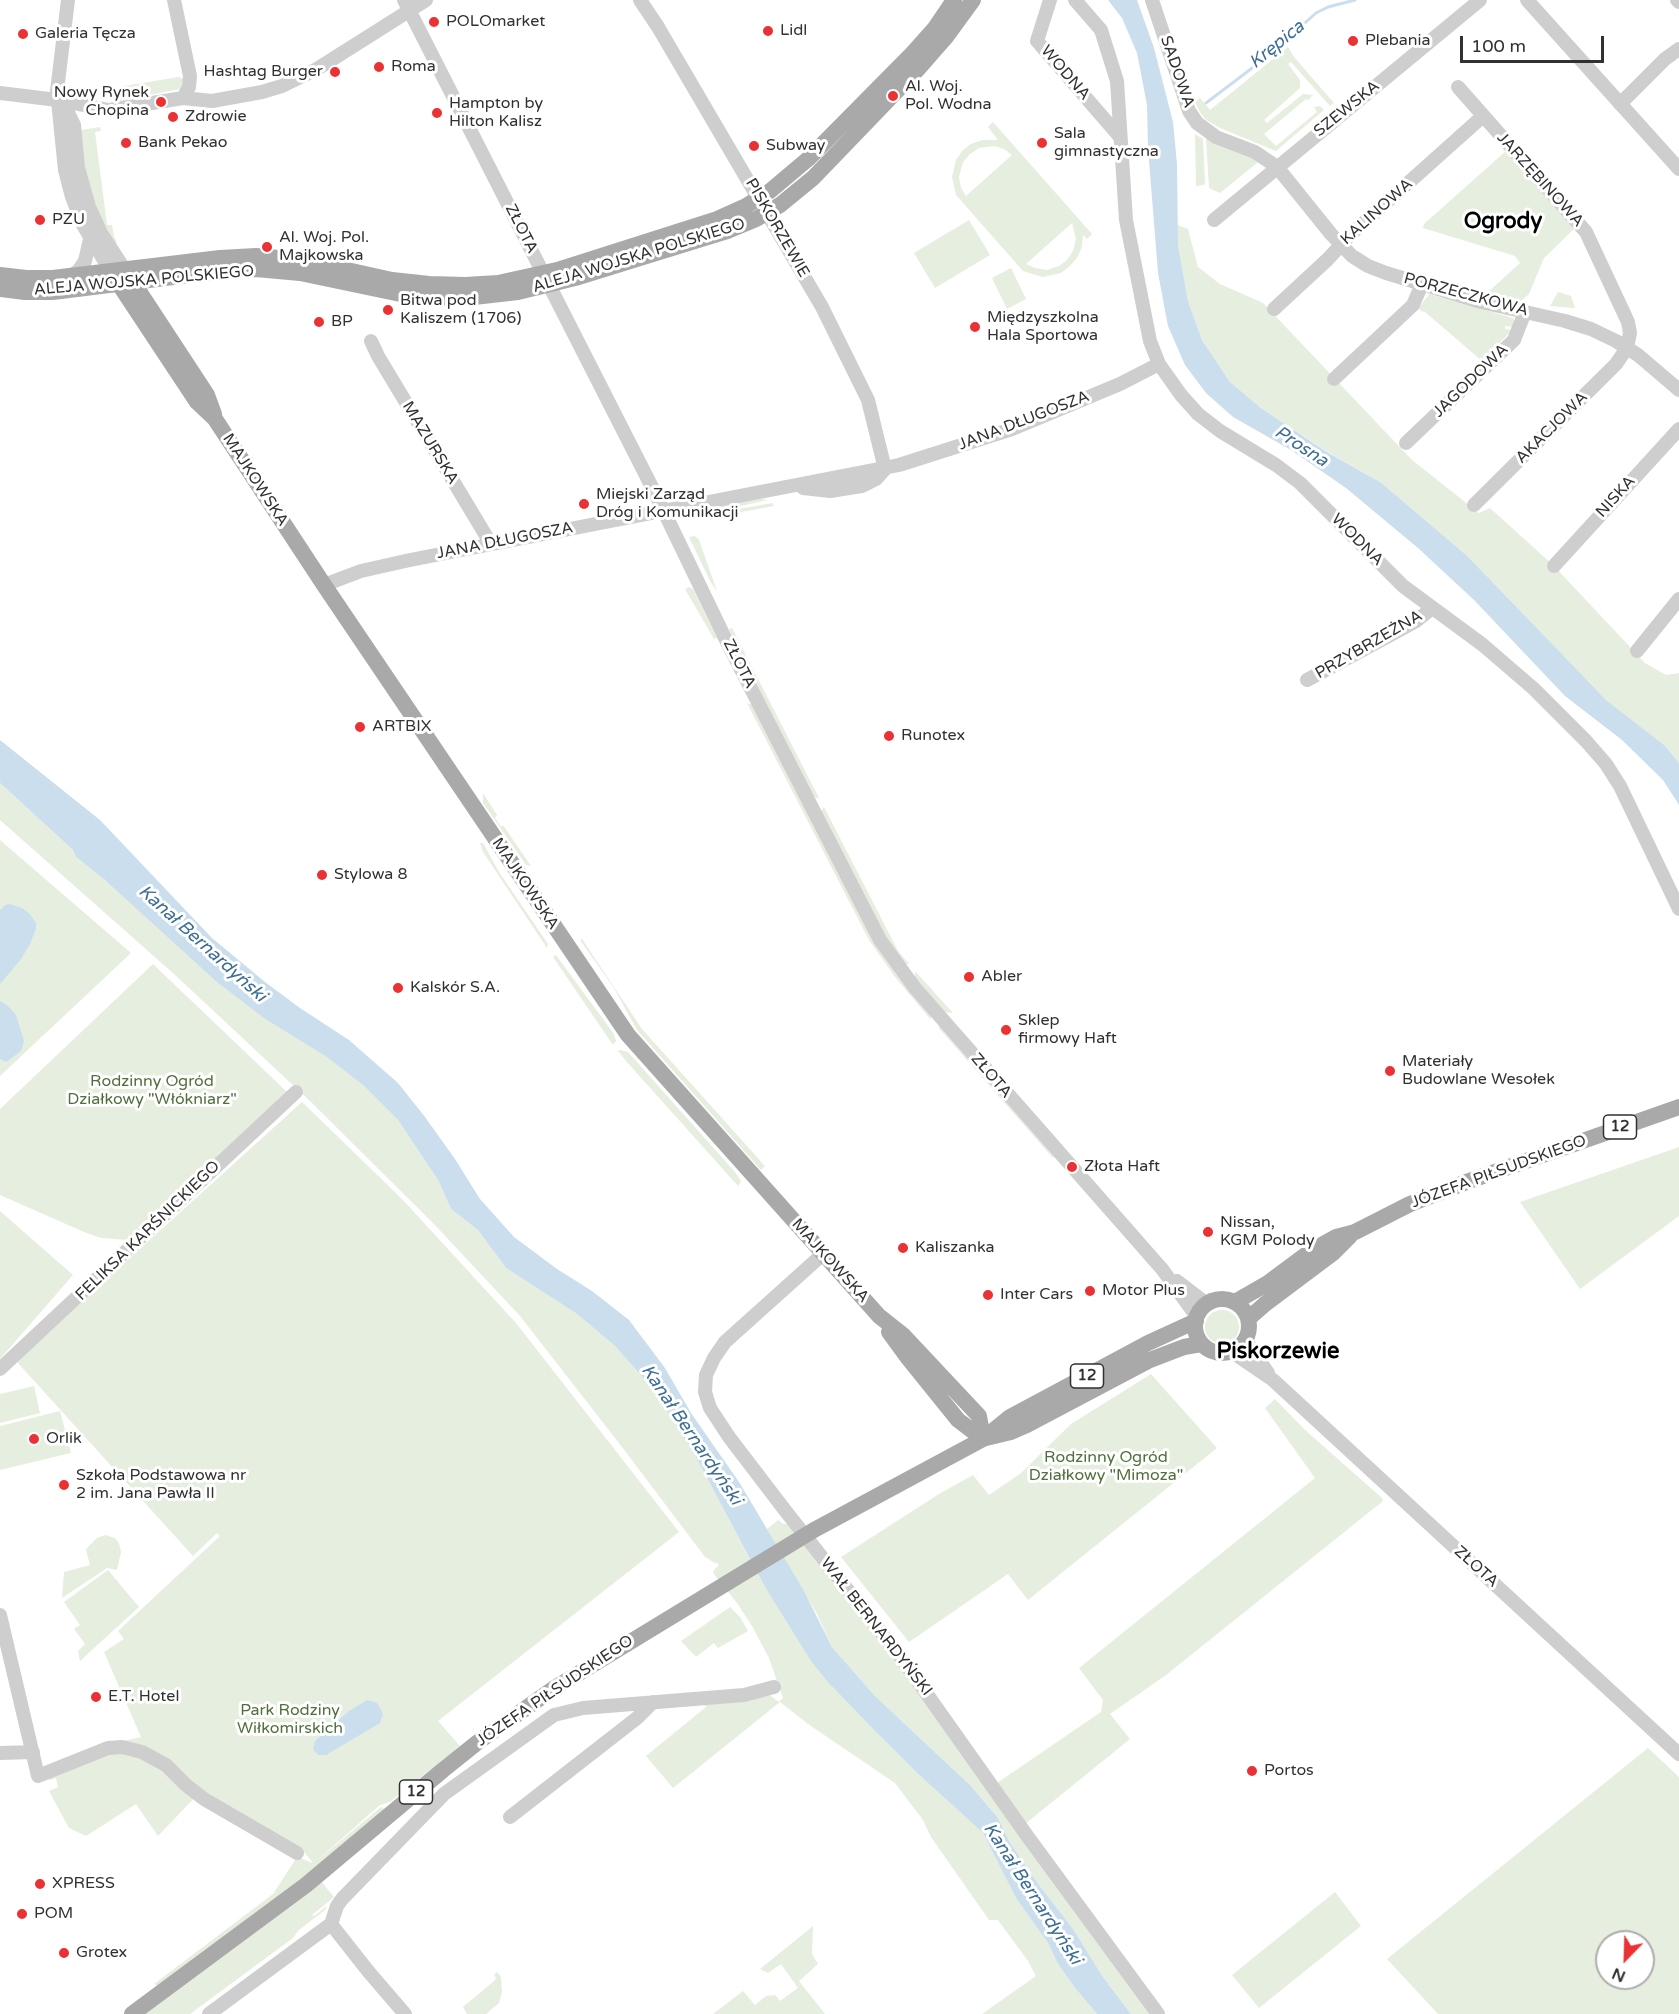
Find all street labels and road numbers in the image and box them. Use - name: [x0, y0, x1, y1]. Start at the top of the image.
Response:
- street label: SADOWA: [1156, 33, 1198, 111]
- street label: WODNA: [1036, 42, 1094, 104]
- street label: SZEWSKA: [1310, 77, 1384, 141]
- street label: JARZĘBINOWA: [1492, 129, 1588, 231]
- street label: PISKORZEWIE: [741, 175, 813, 281]
- street label: KALINOWA: [1337, 175, 1417, 249]
- street label: ZŁOTA: [500, 201, 542, 257]
- street label: ALEJA WOJSKA POLSKIEGO: [531, 215, 747, 297]
- street label: ALEJA WOJSKA POLSKIEGO: [33, 262, 255, 300]
- street label: PORZECZKOWA: [1402, 269, 1530, 321]
- street label: JAGODOWA: [1429, 340, 1513, 422]
- street label: JANA DŁUGOSZA: [956, 387, 1092, 455]
- street label: AKACJOWA: [1512, 388, 1592, 468]
- street label: MAZURSKA: [398, 398, 462, 488]
- street label: MAJKOWSKA: [218, 430, 292, 530]
- street label: NISKA: [1592, 472, 1640, 522]
- street label: WODNA: [1327, 510, 1387, 570]
- street label: JANA DŁUGOSZA: [435, 518, 575, 564]
- street label: PRZYBRZEŻNA: [1312, 607, 1426, 683]
- street label: ZŁOTA: [718, 636, 760, 692]
- street label: MAJKOWSKA: [487, 835, 563, 933]
- street label: ZŁOTA: [966, 1050, 1016, 1102]
- road number: 12: [1604, 1115, 1636, 1139]
- street label: JÓZEFA PIŁSUDSKIEGO: [1409, 1131, 1589, 1213]
- street label: FELIKSA KARŚNICKIEGO: [72, 1157, 224, 1305]
- street label: MAJKOWSKA: [787, 1215, 873, 1307]
- road number: 12: [1070, 1364, 1104, 1388]
- street label: ZŁOTA: [1450, 1542, 1502, 1592]
- street label: WAŁ BERNARDYŃSKI: [816, 1554, 936, 1700]
- street label: JÓZEFA PIŁSUDSKIEGO: [473, 1631, 637, 1751]
- road number: 12: [400, 1780, 432, 1804]

